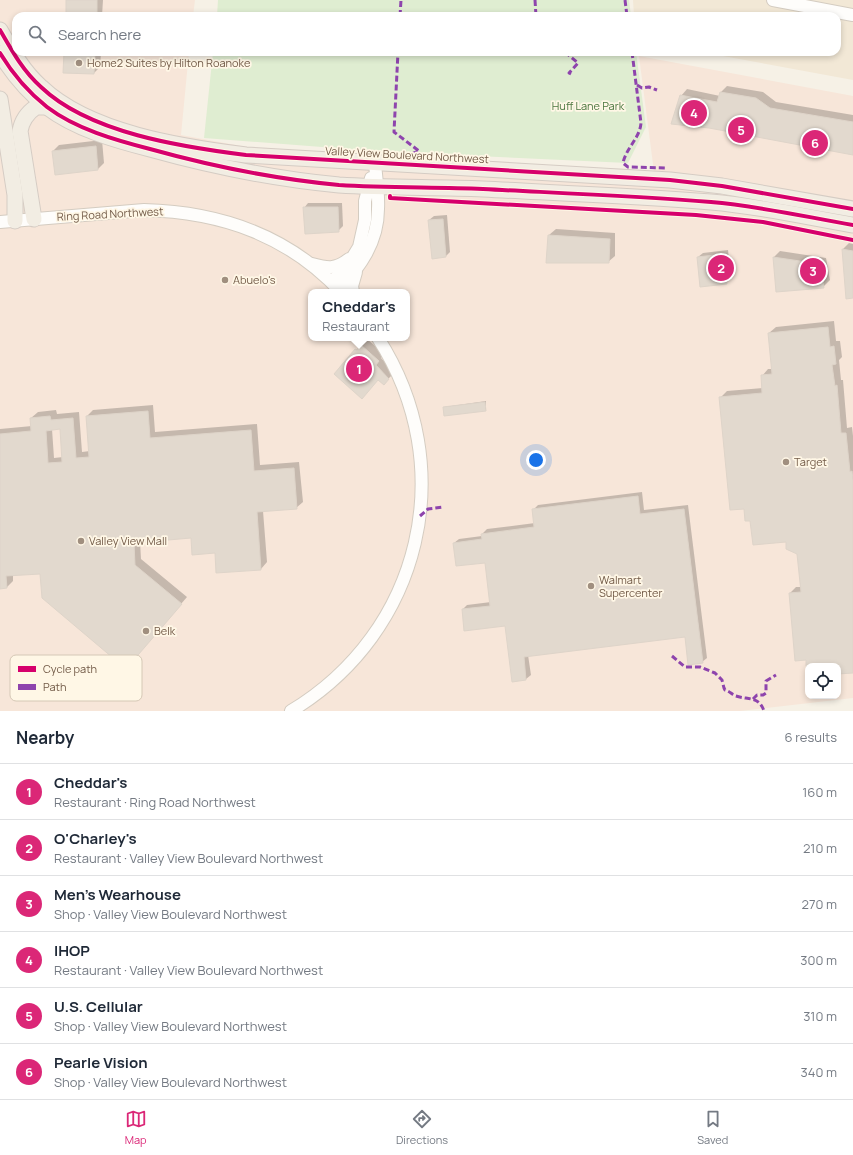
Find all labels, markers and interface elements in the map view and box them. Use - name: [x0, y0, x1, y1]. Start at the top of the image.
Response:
- search box: [12, 12, 841, 56]
- icon: search: [26, 23, 48, 45]
- text: Search here: [58, 24, 141, 45]
- place label: Home2 Suites by Hilton Roanoke: [87, 55, 251, 70]
- marker: Home2 Suites by Hilton Roanoke: [74, 58, 84, 68]
- park label: Huff Lane Park: [552, 98, 625, 113]
- pin: 4: [681, 98, 707, 128]
- pin: 5: [728, 115, 754, 145]
- pin: 6: [802, 128, 828, 158]
- street label: Valley View Boulevard Northwest: [325, 143, 489, 166]
- street label: Ring Road Northwest: [56, 203, 164, 224]
- pin: 2: [708, 253, 734, 283]
- pin: 3: [800, 256, 826, 286]
- place label: Abuelo's: [233, 272, 276, 287]
- marker: Abuelo's: [220, 275, 230, 285]
- popup: [308, 289, 410, 341]
- text: Cheddar's: [322, 296, 396, 317]
- text: Restaurant: [322, 317, 390, 335]
- pin: 1: [346, 354, 372, 384]
- your location: [526, 450, 546, 470]
- place label: Target: [794, 454, 827, 469]
- marker: Target: [781, 457, 791, 467]
- place label: Valley View Mall: [89, 533, 167, 548]
- marker: Valley View Mall: [76, 536, 86, 546]
- place label: Walmart Supercenter: [599, 572, 662, 600]
- marker: Walmart Supercenter: [586, 581, 596, 591]
- place label: Belk: [154, 623, 176, 638]
- marker: Belk: [141, 626, 151, 636]
- legend: [10, 655, 142, 701]
- text: Cycle path: [43, 661, 97, 676]
- map controls: [805, 663, 841, 699]
- button: locate: [805, 663, 841, 699]
- text: Path: [43, 679, 66, 694]
- text: Nearby: [16, 726, 74, 749]
- text: 6 results: [785, 728, 837, 746]
- text: Cheddar's: [54, 772, 127, 793]
- text: 1: [26, 783, 32, 801]
- text: 160 m: [802, 783, 837, 801]
- text: Restaurant · Ring Road Northwest: [54, 793, 256, 811]
- text: O'Charley's: [54, 828, 137, 849]
- text: 2: [25, 839, 33, 857]
- text: 210 m: [803, 839, 837, 857]
- text: Restaurant · Valley View Boulevard Northwest: [54, 849, 323, 867]
- text: Men's Wearhouse: [54, 884, 181, 905]
- text: 3: [25, 895, 33, 913]
- text: 270 m: [802, 895, 837, 913]
- text: Shop · Valley View Boulevard Northwest: [54, 905, 287, 923]
- text: IHOP: [54, 940, 90, 961]
- text: 4: [25, 951, 33, 969]
- text: 300 m: [800, 951, 837, 969]
- text: Restaurant · Valley View Boulevard Northwest: [54, 961, 323, 979]
- text: U.S. Cellular: [54, 996, 143, 1017]
- text: 5: [25, 1007, 33, 1025]
- text: 310 m: [803, 1007, 837, 1025]
- text: Shop · Valley View Boulevard Northwest: [54, 1017, 287, 1035]
- text: Pearle Vision: [54, 1052, 148, 1073]
- text: 6: [25, 1063, 33, 1081]
- text: 340 m: [801, 1063, 837, 1081]
- text: Shop · Valley View Boulevard Northwest: [54, 1073, 287, 1091]
- tab: Map: [125, 1108, 147, 1147]
- tab: Directions: [396, 1108, 448, 1147]
- tab: Saved: [697, 1108, 728, 1147]

